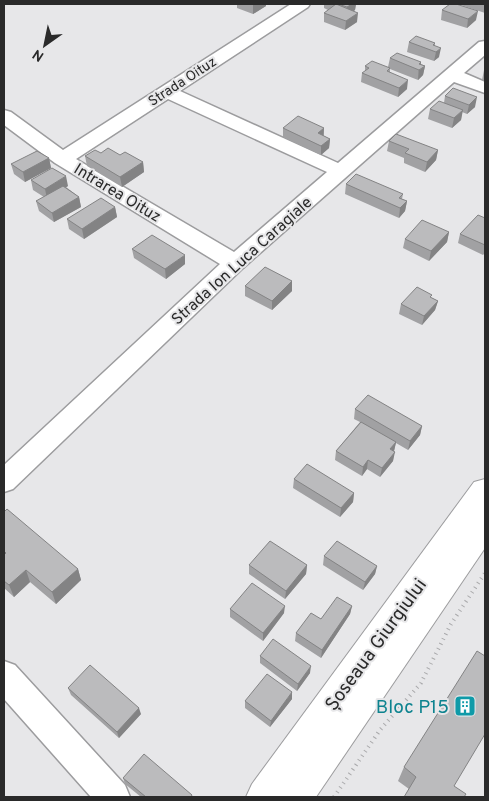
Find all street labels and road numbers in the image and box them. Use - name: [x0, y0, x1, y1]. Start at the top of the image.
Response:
- street label: Strada Oituz: [146, 54, 220, 111]
- street label: Intrarea Oituz: [70, 160, 164, 228]
- street label: Strada Ion Luca Caragiale: [168, 193, 317, 330]
- street label: Șoseaua Giurgiului: [320, 574, 433, 716]

